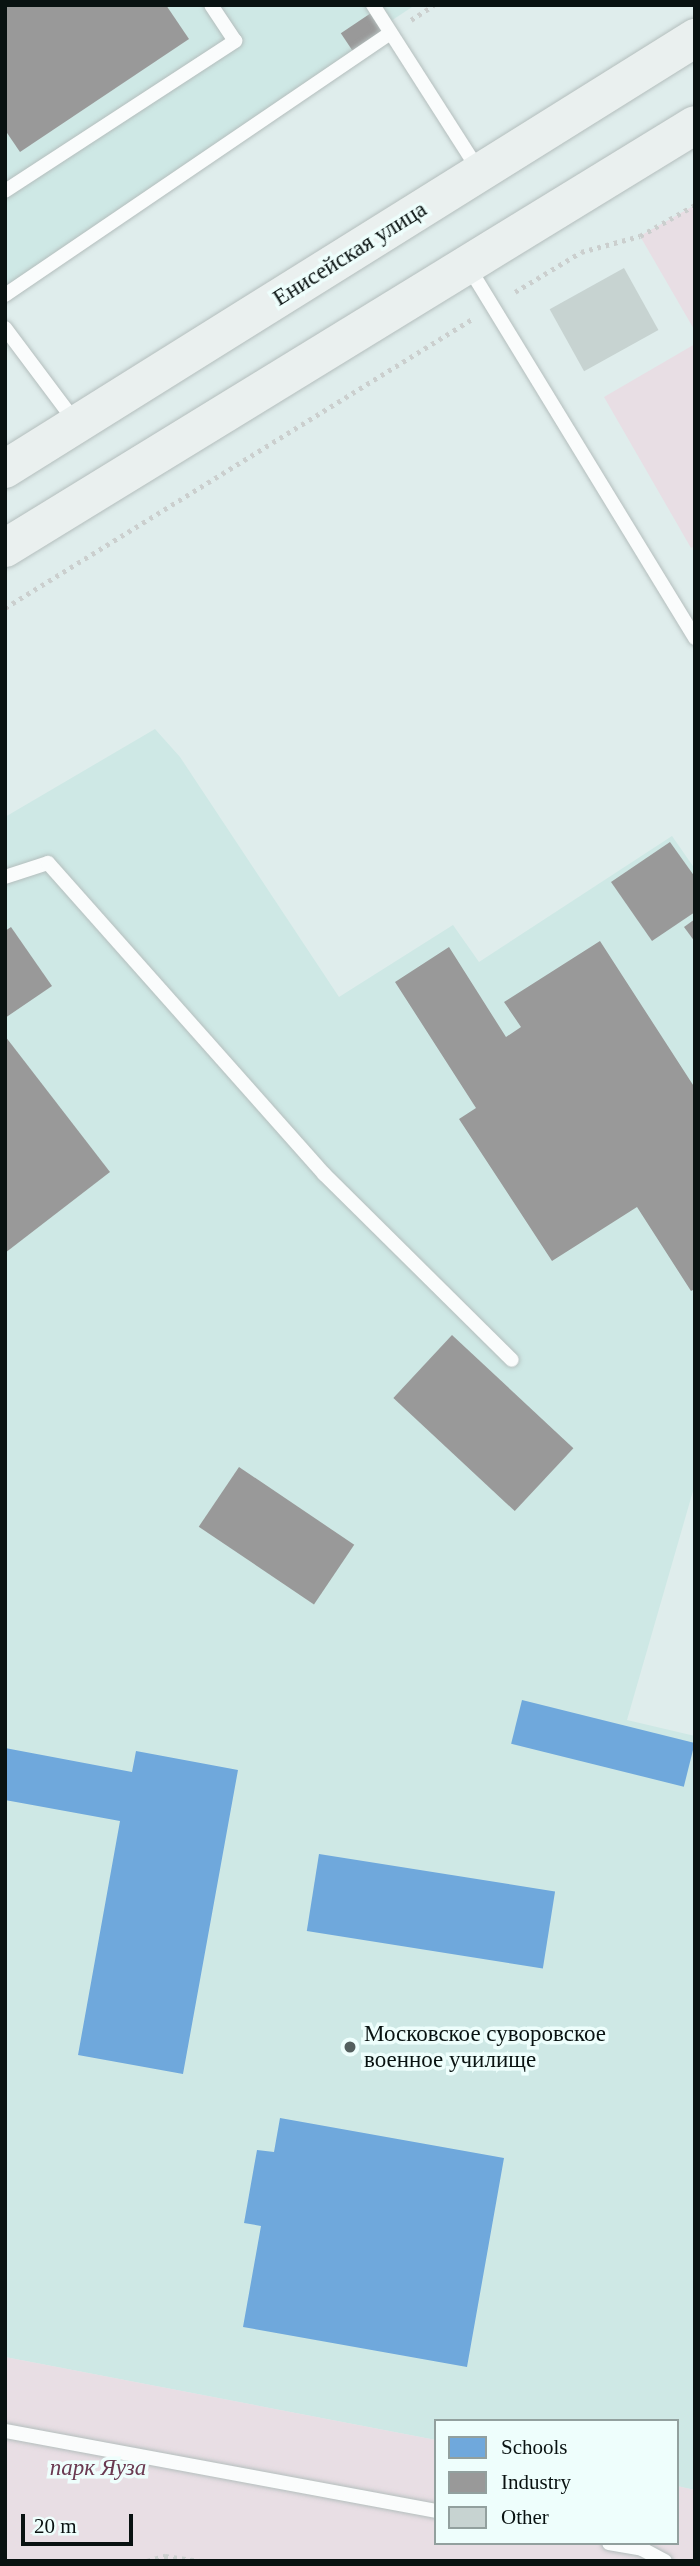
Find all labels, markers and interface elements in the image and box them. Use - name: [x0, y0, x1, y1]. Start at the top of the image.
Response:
- street label: Енисейская улица: [268, 196, 432, 312]
- place label: Московское суворовское военное училище: [364, 2020, 606, 2074]
- marker: Московское суворовское военное училище: [342, 2039, 358, 2055]
- legend: [434, 2419, 679, 2545]
- text: Schools: [501, 2435, 568, 2459]
- park label: парк Яуза: [50, 2454, 146, 2482]
- text: Industry: [501, 2470, 571, 2494]
- scale bar: [24, 2500, 136, 2544]
- text: Other: [501, 2505, 549, 2529]
- text: 20 m: [34, 2514, 77, 2538]

